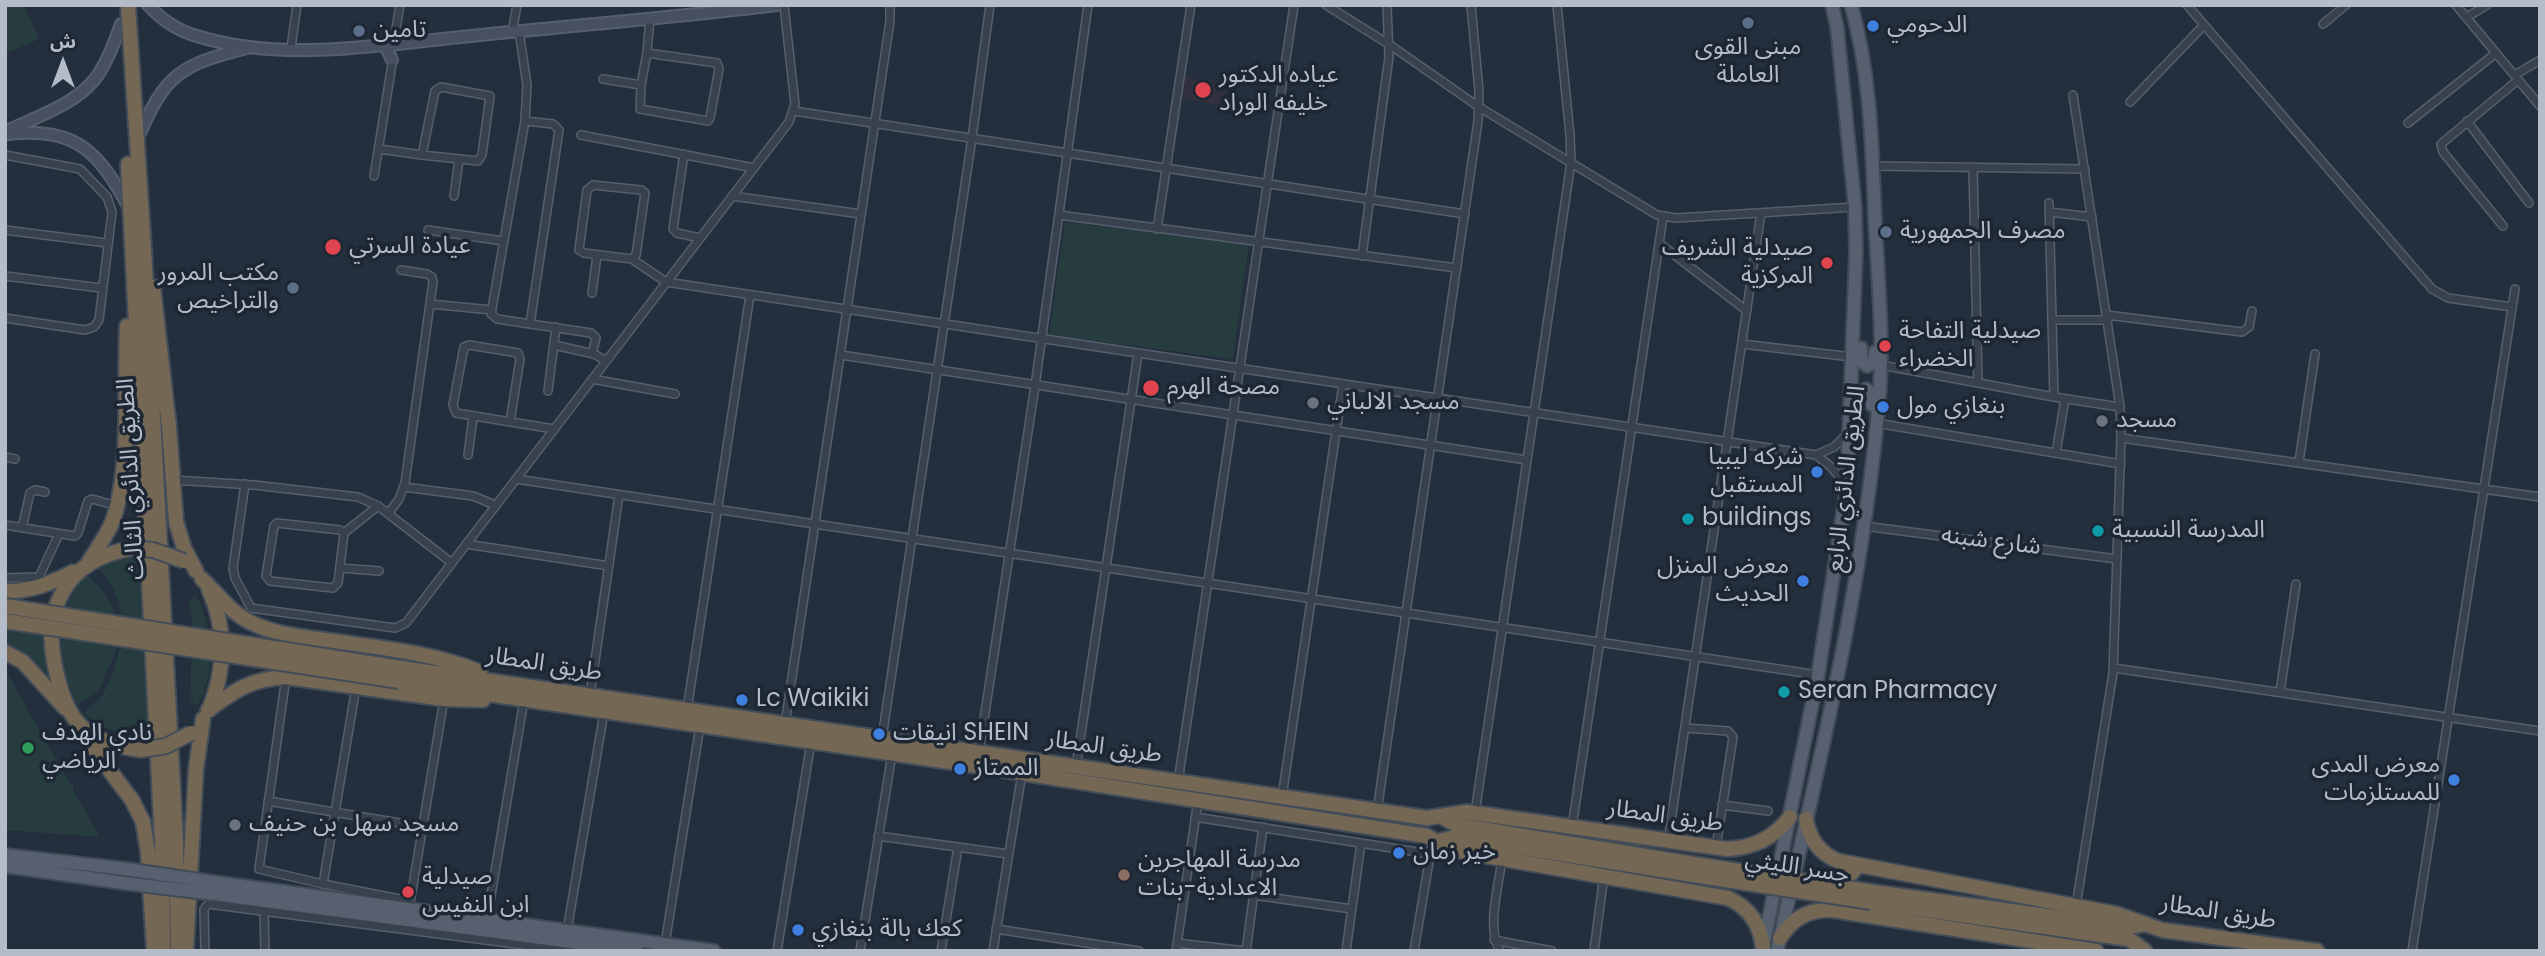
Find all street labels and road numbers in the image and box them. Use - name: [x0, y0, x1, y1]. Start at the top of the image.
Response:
- street label: الطريق الدائري الثالث: [112, 377, 152, 581]
- street label: الطريق الدائري الرابع: [1821, 384, 1873, 574]
- street label: شارع شبنه: [1940, 522, 2042, 562]
- street label: طريق المطار: [484, 642, 604, 688]
- street label: طريق المطار: [1044, 726, 1164, 770]
- street label: طريق المطار: [1605, 795, 1725, 839]
- street label: جسر الليثي: [1743, 846, 1851, 890]
- street label: طريق المطار: [2158, 890, 2278, 936]

